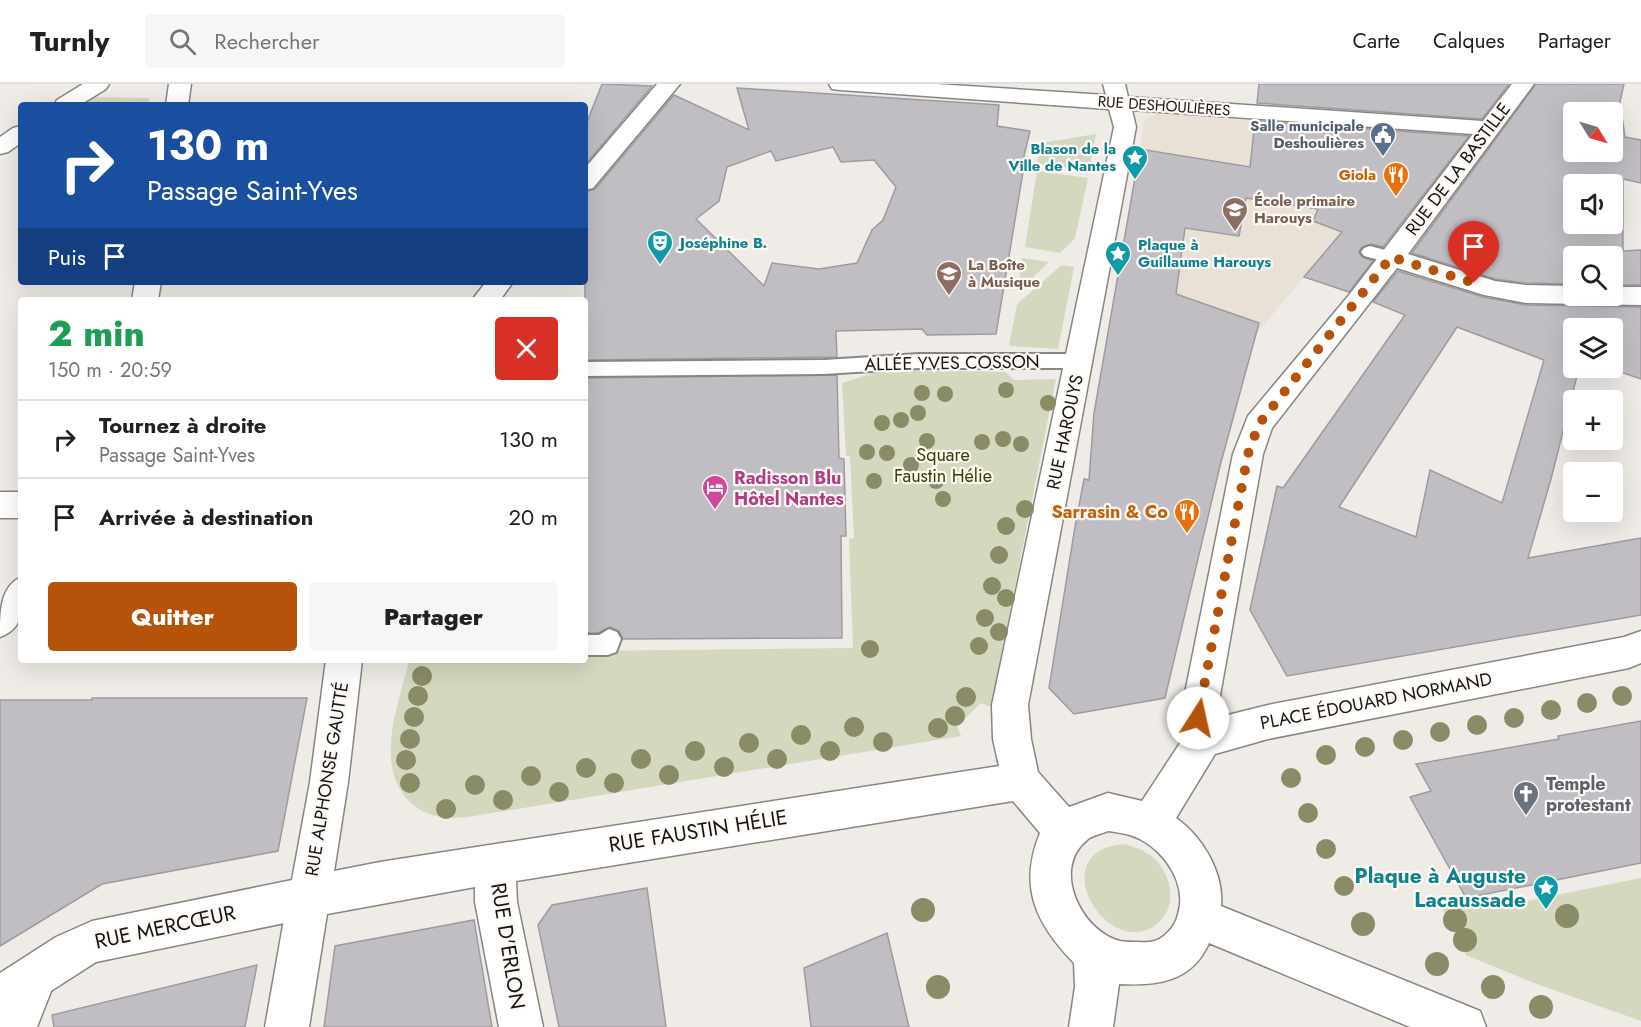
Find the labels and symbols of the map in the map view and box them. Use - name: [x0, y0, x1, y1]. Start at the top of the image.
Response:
- street label: RUE DESHOULIÈRES: [1097, 90, 1231, 122]
- street label: RUE DE LA BASTILLE: [1399, 97, 1517, 241]
- north arrow: [1563, 102, 1623, 162]
- place label: Salle municipale Deshoulières: [1250, 115, 1364, 154]
- public building icon: Salle municipale Deshoulières: [1368, 120, 1398, 158]
- place label: Blason de la Ville de Nantes: [1007, 138, 1116, 177]
- place icon: Blason de la Ville de Nantes: [1120, 143, 1150, 181]
- restaurant icon: Giola: [1381, 160, 1411, 198]
- place label: Giola: [1339, 164, 1376, 186]
- place label: École primaire Harouys: [1254, 190, 1355, 229]
- school or university icon: École primaire Harouys: [1220, 195, 1250, 233]
- pin: [1448, 221, 1499, 283]
- theatre icon: Joséphine B.: [645, 228, 675, 266]
- place label: Joséphine B.: [677, 232, 767, 254]
- place label: Plaque à Guillaume Harouys: [1138, 234, 1271, 273]
- place icon: Plaque à Guillaume Harouys: [1103, 239, 1133, 277]
- place label: La Boîte à Musique: [968, 254, 1041, 293]
- school or university icon: La Boîte à Musique: [934, 259, 964, 297]
- street label: ALLÉE YVES COSSON: [864, 348, 1040, 378]
- street label: RUE HAROUYS: [1040, 372, 1090, 492]
- park label: Square Faustin Hélie: [894, 442, 992, 489]
- place label: Radisson Blu Hôtel Nantes: [734, 465, 844, 512]
- hotel icon: Radisson Blu Hôtel Nantes: [700, 473, 730, 511]
- restaurant icon: Sarrasin & Co: [1172, 497, 1202, 535]
- place label: Sarrasin & Co: [1051, 499, 1168, 525]
- street label: PLACE ÉDOUARD NORMAND: [1258, 666, 1494, 736]
- street label: RUE ALPHONSE GAUTTÉ: [299, 680, 355, 878]
- position arrow: [1166, 686, 1230, 750]
- place label: Temple protestant: [1546, 771, 1631, 818]
- church icon: Temple protestant: [1511, 779, 1541, 817]
- street label: RUE FAUSTIN HÉLIE: [607, 802, 789, 860]
- place label: Plaque à Auguste Lacaussade: [1355, 861, 1526, 915]
- place icon: Plaque à Auguste Lacaussade: [1531, 873, 1561, 911]
- street label: RUE D'ERLON: [483, 880, 533, 1012]
- street label: RUE MERCŒUR: [92, 897, 238, 957]

